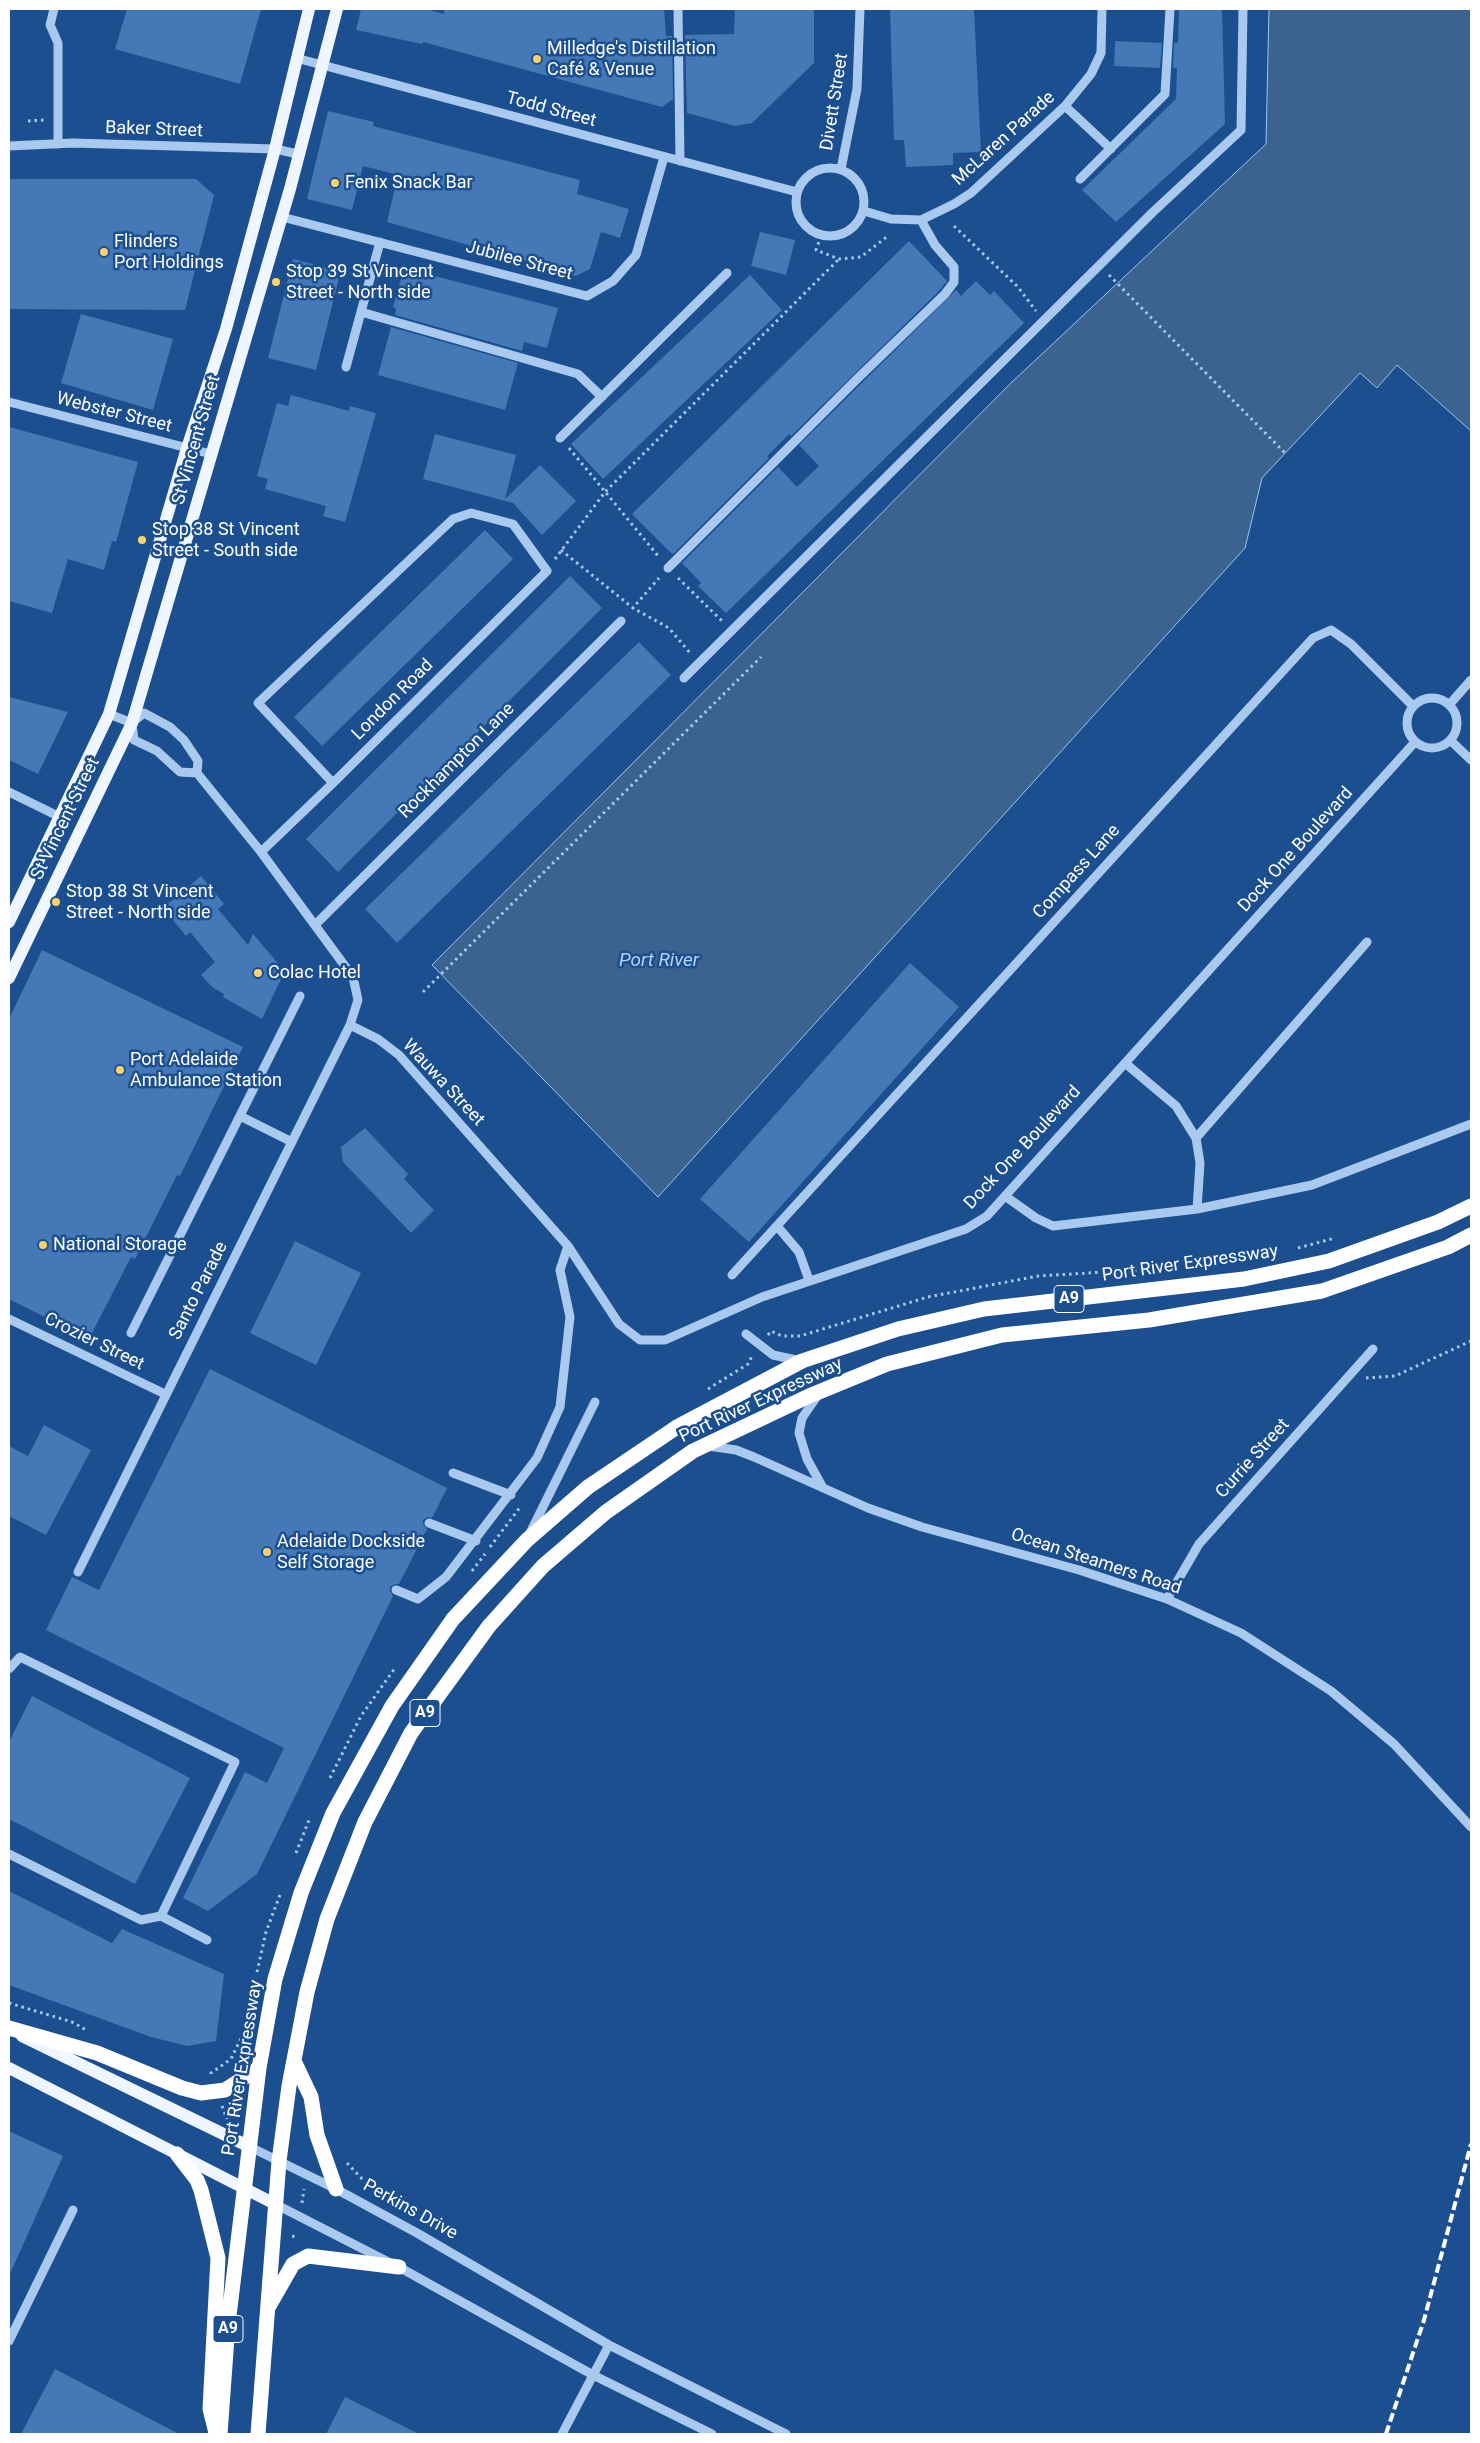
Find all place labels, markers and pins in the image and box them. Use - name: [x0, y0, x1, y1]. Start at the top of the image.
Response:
- place label: Milledge's Distillation Café & Venue: [547, 38, 716, 80]
- marker: Milledge's Distillation Café & Venue: [531, 53, 543, 65]
- place label: Fenix Snack Bar: [345, 172, 473, 194]
- marker: Fenix Snack Bar: [329, 177, 341, 189]
- place label: Flinders Port Holdings: [114, 231, 224, 274]
- marker: Flinders Port Holdings: [98, 246, 110, 258]
- place label: Stop 39 St Vincent Street - North side: [286, 261, 434, 304]
- marker: Stop 39 St Vincent Street - North side: [270, 276, 282, 288]
- place label: Stop 38 St Vincent Street - South side: [152, 519, 300, 562]
- marker: Stop 38 St Vincent Street - South side: [136, 534, 148, 546]
- place label: Stop 38 St Vincent Street - North side: [66, 881, 214, 924]
- marker: Stop 38 St Vincent Street - North side: [50, 896, 62, 908]
- place label: Colac Hotel: [268, 962, 361, 984]
- marker: Colac Hotel: [252, 967, 264, 979]
- place label: Port Adelaide Ambulance Station: [130, 1049, 282, 1092]
- marker: Port Adelaide Ambulance Station: [114, 1064, 126, 1076]
- place label: National Storage: [53, 1234, 187, 1256]
- marker: National Storage: [37, 1239, 49, 1251]
- place label: Adelaide Dockside Self Storage: [277, 1531, 425, 1574]
- marker: Adelaide Dockside Self Storage: [261, 1546, 273, 1558]

